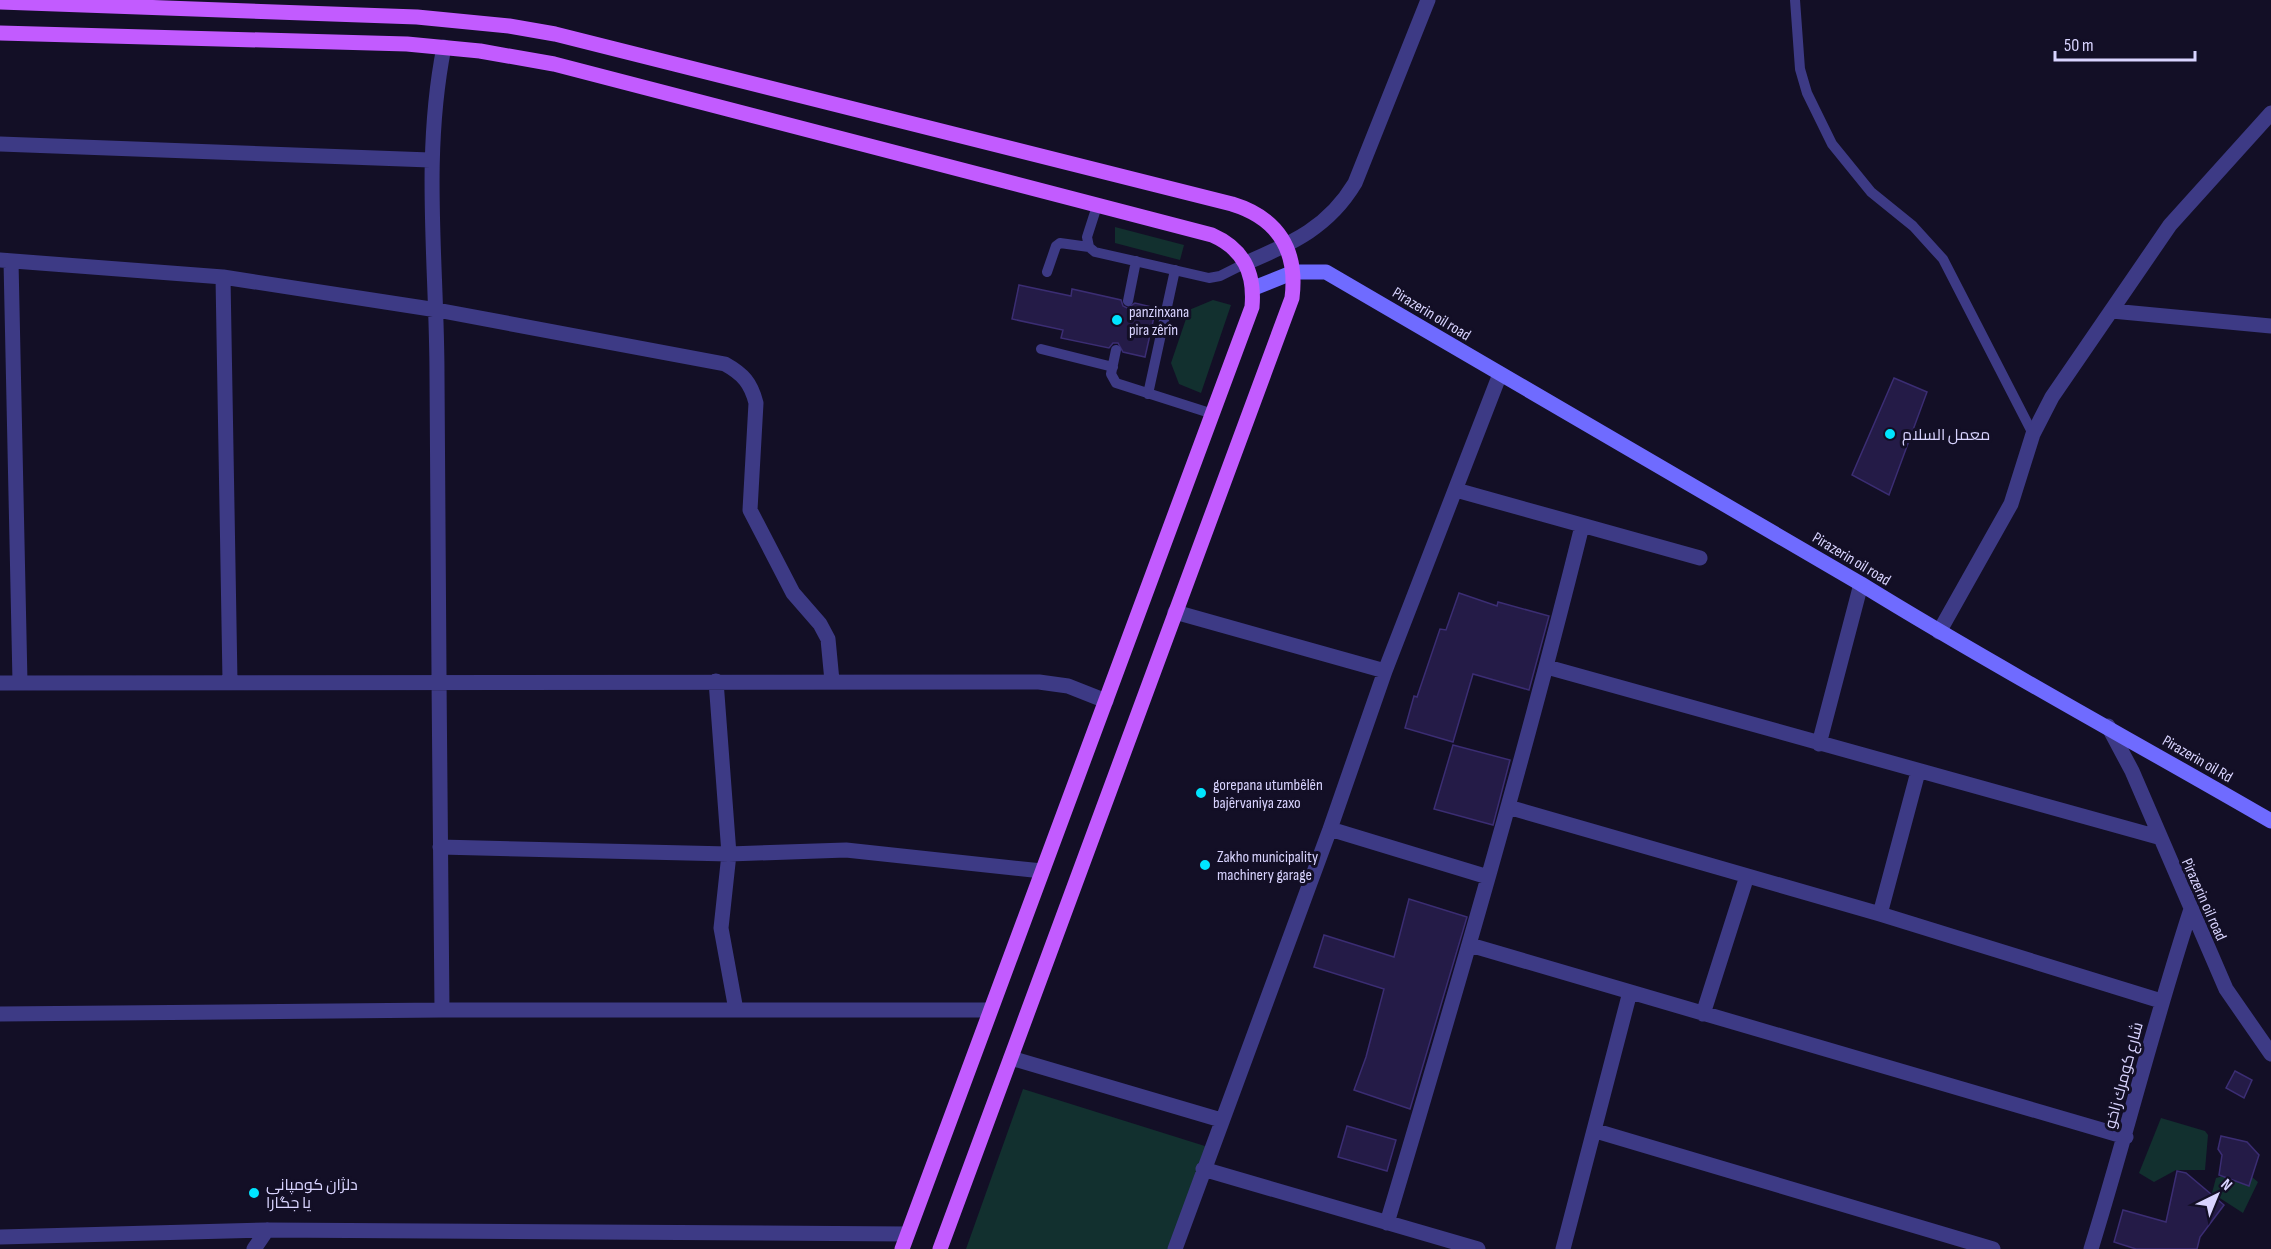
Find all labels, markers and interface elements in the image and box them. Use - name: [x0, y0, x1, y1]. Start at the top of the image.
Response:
- scale bar: [2055, 24, 2194, 62]
- text: 50 m: [2064, 35, 2094, 56]
- street label: Pirazerin oil road: [1389, 283, 1474, 345]
- place label: panzinxana pira zêrîn: [1129, 303, 1189, 340]
- marker: panzinxana pira zêrîn: [1110, 313, 1124, 327]
- place label: معمل السلام: [1902, 426, 1990, 446]
- marker: معمل السلام: [1883, 427, 1897, 441]
- street label: Pirazerin oil road: [1809, 528, 1894, 590]
- street label: Pirazerin oil Rd: [2159, 732, 2236, 787]
- place label: gorepana utumbêlên bajêrvaniya zaxo: [1213, 776, 1323, 813]
- marker: gorepana utumbêlên bajêrvaniya zaxo: [1194, 786, 1208, 800]
- place label: Zakho municipality machinery garage: [1217, 848, 1318, 885]
- street label: Pirazerin oil road: [2177, 856, 2230, 944]
- marker: Zakho municipality machinery garage: [1198, 858, 1212, 872]
- street label: شارع كومرك زاخو: [2101, 1020, 2149, 1131]
- north arrow: [2187, 1165, 2247, 1225]
- text: N: [2217, 1175, 2236, 1195]
- place label: دلژان کومپانی یا جگارا: [266, 1176, 358, 1213]
- marker: دلژان کومپانی یا جگارا: [247, 1186, 261, 1200]

